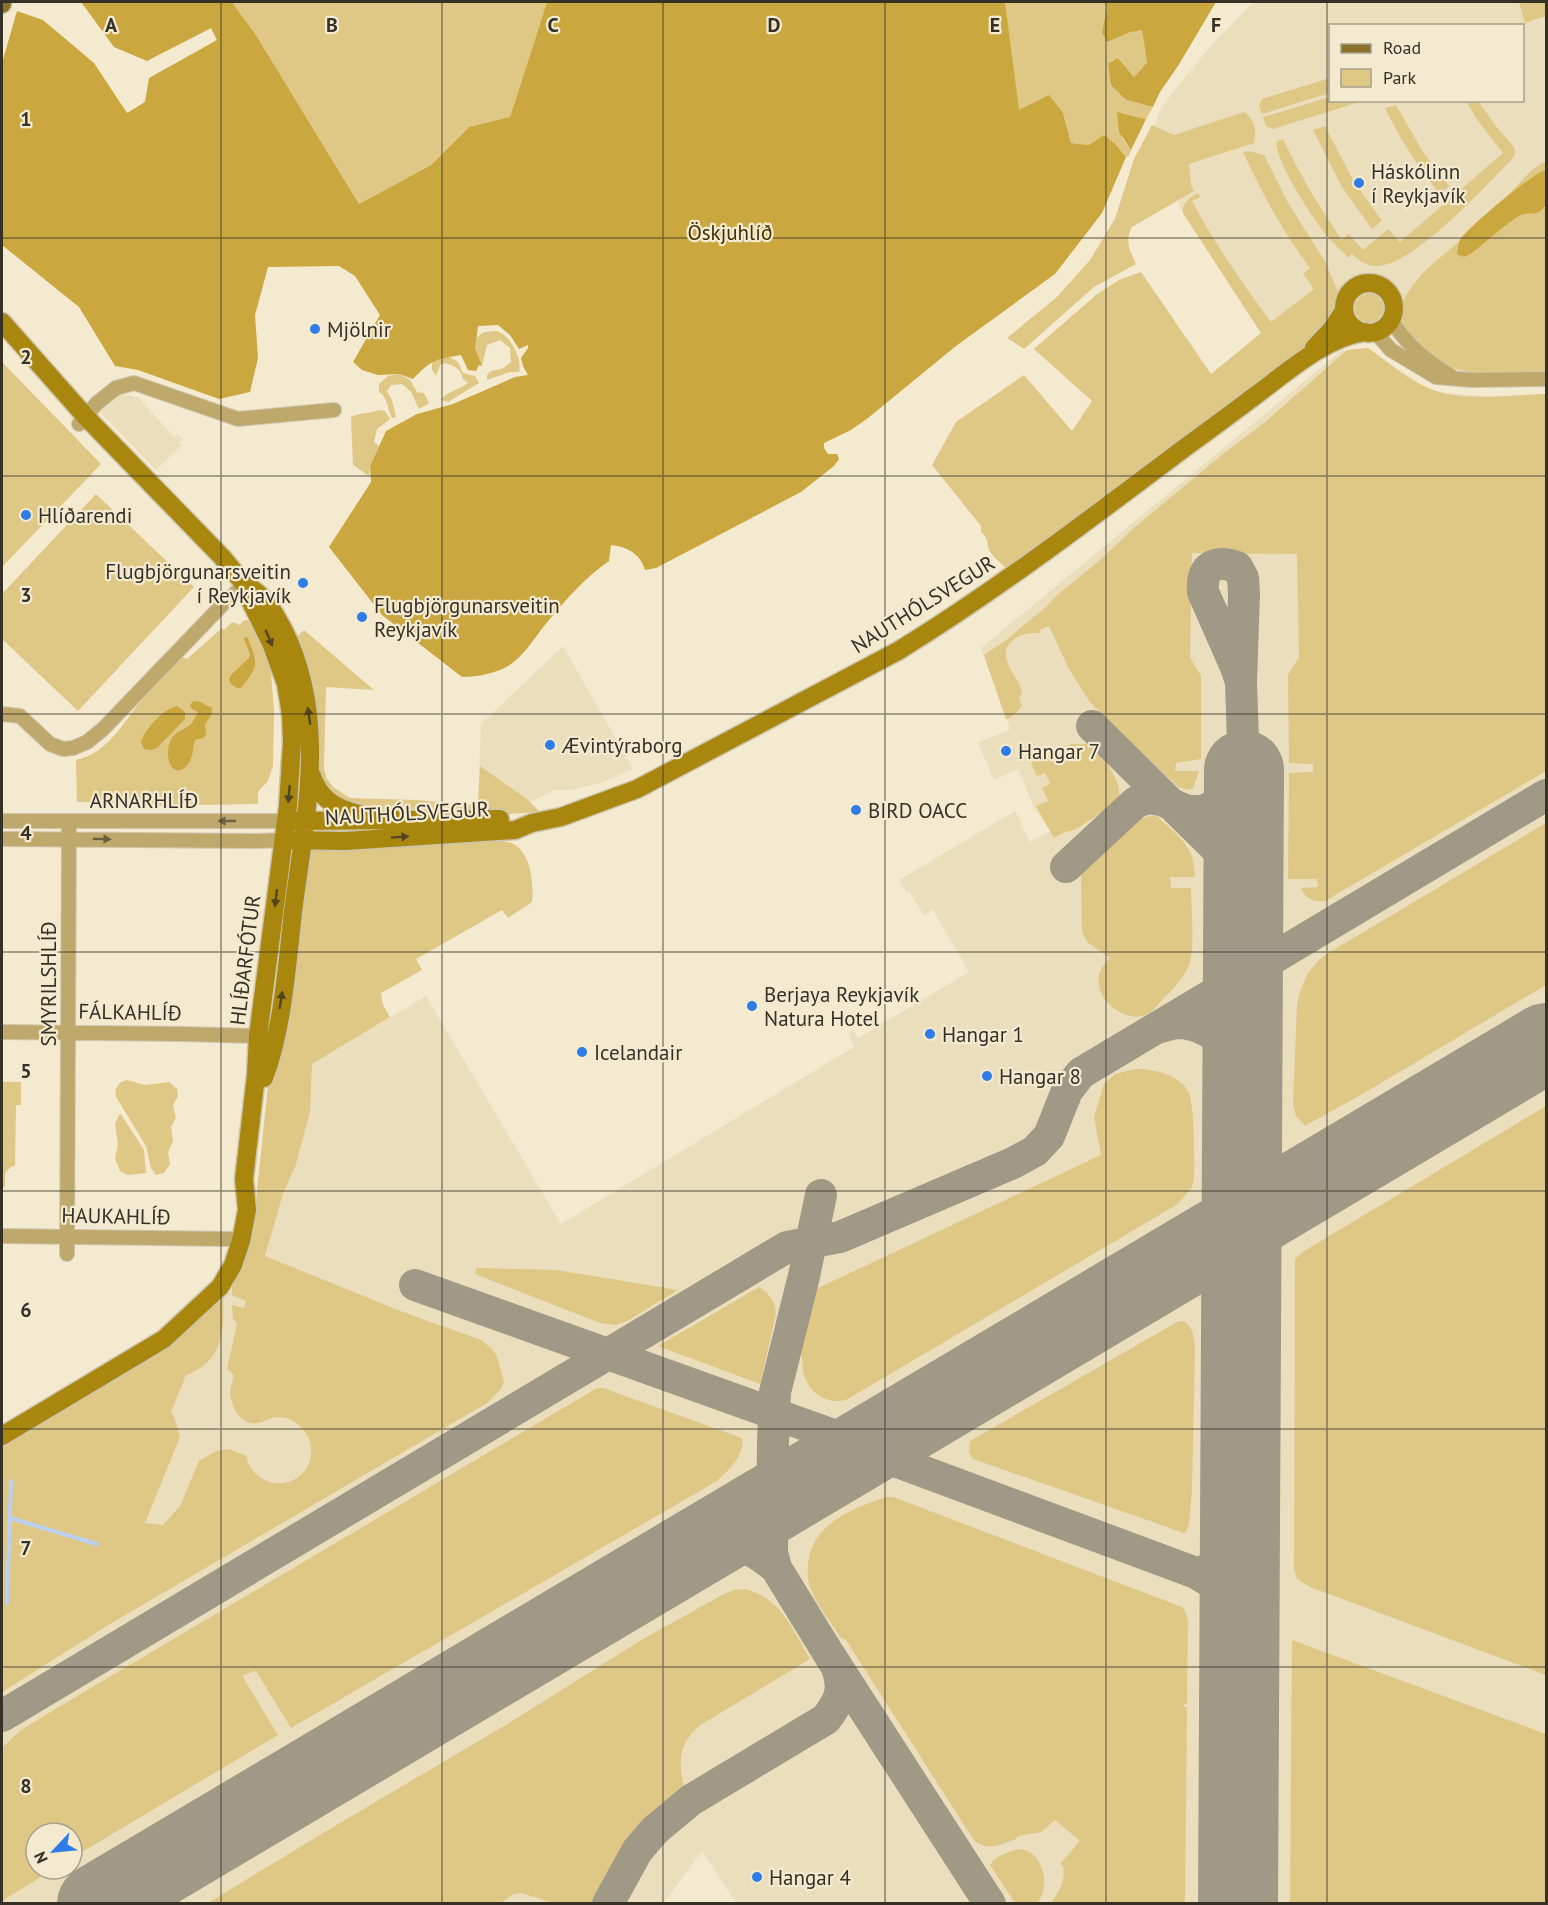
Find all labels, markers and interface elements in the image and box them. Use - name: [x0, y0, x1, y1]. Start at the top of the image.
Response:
- text: A: [105, 12, 118, 38]
- text: B: [326, 12, 338, 38]
- text: C: [547, 12, 559, 38]
- text: D: [768, 12, 781, 38]
- text: E: [990, 12, 1000, 38]
- text: F: [1211, 12, 1221, 38]
- legend: [1329, 24, 1524, 102]
- text: Road: [1383, 36, 1421, 59]
- text: Park: [1383, 66, 1416, 89]
- text: 1: [20, 106, 32, 132]
- place label: Háskólinn í Reykjavík: [1371, 158, 1466, 209]
- marker: Háskólinn í Reykjavík: [1352, 176, 1366, 190]
- park label: Öskjuhlíð: [687, 219, 773, 246]
- place label: Mjölnir: [327, 316, 391, 343]
- marker: Mjölnir: [308, 322, 322, 336]
- text: 2: [20, 344, 32, 370]
- place label: Hlíðarendi: [38, 502, 132, 529]
- marker: Hlíðarendi: [19, 508, 33, 522]
- street label: NAUTHÓLSVEGUR: [846, 549, 1000, 659]
- place label: Flugbjörgunarsveitin í Reykjavík: [105, 558, 291, 609]
- marker: Flugbjörgunarsveitin í Reykjavík: [296, 576, 310, 590]
- text: 3: [20, 582, 32, 608]
- place label: Flugbjörgunarsveitin Reykjavík: [374, 592, 560, 643]
- marker: Flugbjörgunarsveitin Reykjavík: [355, 610, 369, 624]
- one-way arrow: [265, 629, 274, 647]
- one-way arrow: [304, 706, 313, 725]
- place label: Ævintýraborg: [561, 732, 682, 759]
- marker: Ævintýraborg: [543, 738, 557, 752]
- place label: Hangar 7: [1018, 738, 1100, 765]
- marker: Hangar 7: [999, 744, 1013, 758]
- one-way arrow: [284, 784, 294, 803]
- street label: ARNARHLÍÐ: [90, 787, 198, 814]
- street label: NAUTHÓLSVEGUR: [324, 795, 490, 831]
- place label: BIRD OACC: [868, 797, 967, 824]
- marker: BIRD OACC: [849, 803, 863, 817]
- one-way arrow: [218, 816, 237, 826]
- text: 4: [20, 820, 32, 846]
- one-way arrow: [390, 832, 409, 842]
- one-way arrow: [92, 835, 111, 844]
- one-way arrow: [271, 889, 281, 908]
- street label: HLÍÐARFÓTUR: [224, 893, 266, 1027]
- street label: SMYRILSHLÍÐ: [35, 922, 62, 1047]
- place label: Berjaya Reykjavík Natura Hotel: [764, 981, 919, 1032]
- one-way arrow: [277, 990, 286, 1009]
- street label: FÁLKAHLÍÐ: [78, 998, 182, 1026]
- marker: Berjaya Reykjavík Natura Hotel: [745, 999, 759, 1013]
- place label: Hangar 1: [942, 1021, 1024, 1048]
- marker: Hangar 1: [923, 1027, 937, 1041]
- place label: Icelandair: [594, 1039, 682, 1066]
- marker: Icelandair: [575, 1045, 589, 1059]
- text: 5: [20, 1058, 32, 1084]
- place label: Hangar 8: [999, 1063, 1081, 1090]
- marker: Hangar 8: [980, 1069, 994, 1083]
- street label: HAUKAHLÍÐ: [61, 1202, 171, 1230]
- text: 6: [20, 1297, 32, 1323]
- text: 7: [20, 1535, 32, 1561]
- text: 8: [20, 1773, 32, 1799]
- north arrow: [24, 1821, 84, 1881]
- text: N: [29, 1848, 52, 1867]
- place label: Hangar 4: [769, 1864, 851, 1891]
- marker: Hangar 4: [750, 1870, 764, 1884]

